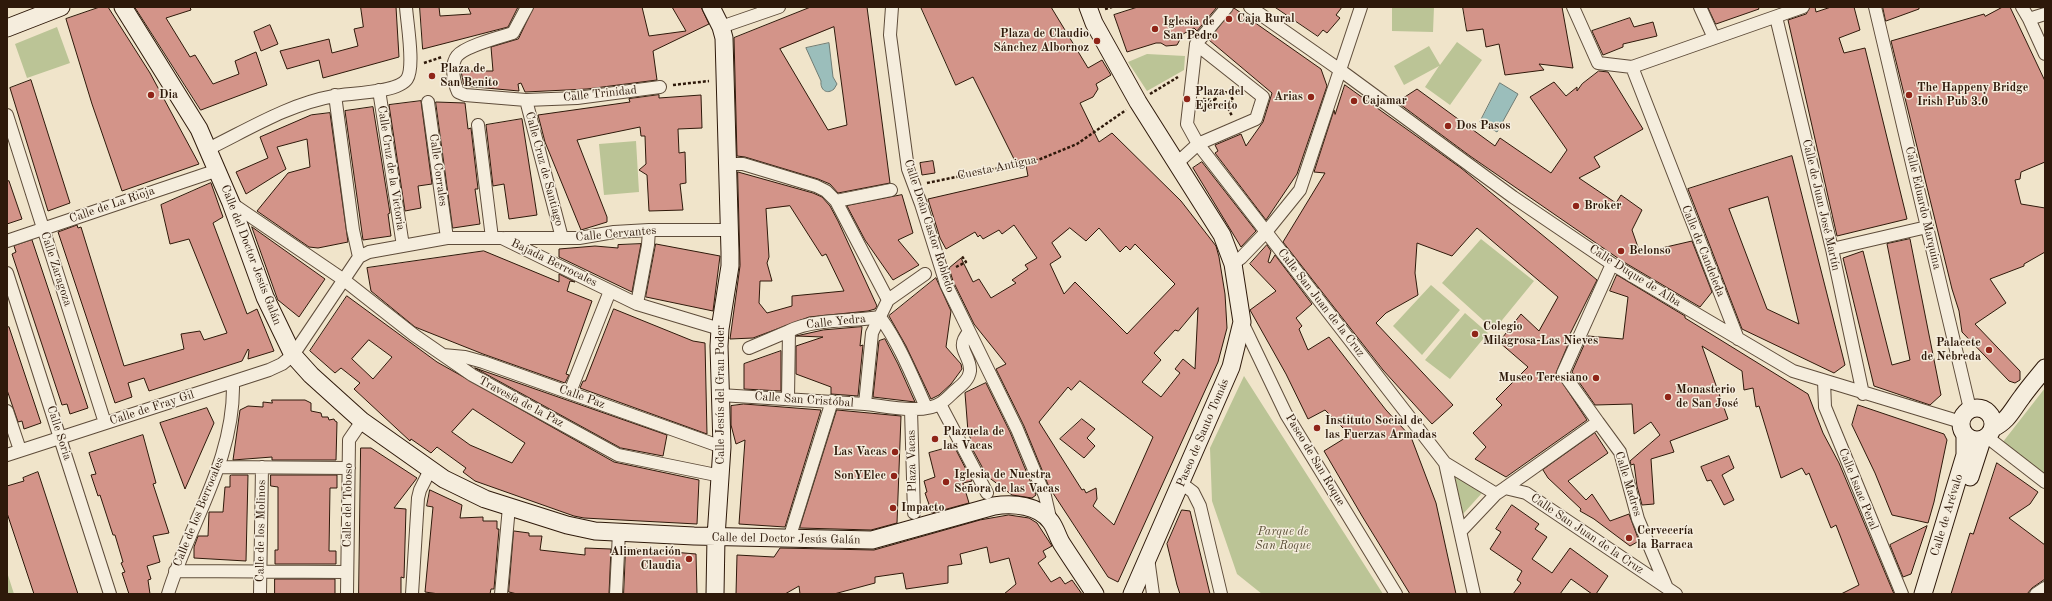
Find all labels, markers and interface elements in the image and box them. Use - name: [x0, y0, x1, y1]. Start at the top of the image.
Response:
- place label: Caja Rural: [1237, 12, 1295, 26]
- marker: Caja Rural: [1224, 14, 1234, 24]
- place label: Iglesia de San Pedro: [1163, 15, 1218, 43]
- marker: Iglesia de San Pedro: [1150, 24, 1160, 34]
- place label: Plaza de Claudio Sánchez Albornoz: [993, 27, 1089, 55]
- marker: Plaza de Claudio Sánchez Albornoz: [1092, 36, 1102, 46]
- place label: Plaza de San Benito: [440, 62, 498, 90]
- marker: Plaza de San Benito: [427, 71, 437, 81]
- place label: The Happeny Bridge Irish Pub 3.0: [1917, 81, 2028, 109]
- street label: Calle Trinidad: [562, 83, 638, 105]
- place label: Plaza del Ejército: [1195, 85, 1244, 113]
- place label: Dia: [159, 88, 178, 102]
- marker: Dia: [146, 90, 156, 100]
- place label: Arias: [1274, 90, 1303, 104]
- marker: The Happeny Bridge Irish Pub 3.0: [1904, 90, 1914, 100]
- marker: Arias: [1306, 92, 1316, 102]
- marker: Plaza del Ejército: [1182, 94, 1192, 104]
- place label: Cajamar: [1362, 94, 1407, 108]
- marker: Cajamar: [1349, 96, 1359, 106]
- street label: Calle Cruz de la Victoria: [374, 104, 408, 232]
- street label: Calle Cruz de Santiago: [522, 110, 566, 228]
- place label: Dos Pasos: [1456, 119, 1510, 133]
- marker: Dos Pasos: [1443, 121, 1453, 131]
- street label: Calle Corrales: [426, 133, 450, 207]
- street label: Calle de Juan José Martín: [1799, 138, 1843, 272]
- street label: Calle Eduardo Marquina: [1902, 145, 1944, 271]
- street label: Cuesta Antigua: [956, 153, 1038, 183]
- street label: Calle Deán Castor Robledo: [901, 158, 957, 294]
- street label: Calle del Doctor Jesús Galán: [218, 183, 284, 327]
- street label: Calle de La Rioja: [67, 184, 157, 226]
- place label: Broker: [1584, 199, 1621, 213]
- marker: Broker: [1571, 201, 1581, 211]
- street label: Calle de Candeleda: [1678, 203, 1728, 299]
- street label: Calle Cervantes: [575, 223, 657, 245]
- street label: Calle Zaragoza: [37, 230, 75, 308]
- street label: Bajada Berrocales: [508, 236, 600, 290]
- street label: Calle Duque de Alba: [1586, 242, 1684, 310]
- place label: Belonso: [1629, 244, 1671, 258]
- street label: Calle San Juan de la Cruz: [1274, 246, 1368, 360]
- marker: Belonso: [1616, 246, 1626, 256]
- street label: Calle Yedra: [805, 312, 867, 332]
- place label: Colegio Milagrosa-Las Nieves: [1483, 320, 1598, 348]
- street label: Calle Jesús del Gran Poder: [714, 325, 728, 465]
- marker: Colegio Milagrosa-Las Nieves: [1470, 329, 1480, 339]
- place label: Palacete de Nebreda: [1921, 336, 1981, 364]
- marker: Palacete de Nebreda: [1984, 345, 1994, 355]
- place label: Museo Teresiano: [1499, 371, 1588, 385]
- street label: Travesía de la Paz: [476, 373, 566, 431]
- marker: Museo Teresiano: [1591, 373, 1601, 383]
- street label: Paseo de Santo Tomás: [1174, 377, 1232, 489]
- street label: Calle Paz: [557, 382, 607, 412]
- place label: Monasterio de San José: [1676, 383, 1738, 411]
- street label: Calle de Fray Gil: [108, 388, 196, 428]
- street label: Calle San Cristóbal: [754, 389, 854, 411]
- marker: Monasterio de San José: [1663, 392, 1673, 402]
- street label: Calle Soria: [43, 404, 75, 462]
- street label: Paseo de San Roque: [1282, 412, 1348, 508]
- place label: Instituto Social de las Fuerzas Armadas: [1325, 414, 1437, 442]
- marker: Instituto Social de las Fuerzas Armadas: [1312, 423, 1322, 433]
- place label: Plazuela de las Vacas: [943, 425, 1004, 453]
- street label: Plaza Vacas: [904, 430, 920, 492]
- marker: Plazuela de las Vacas: [930, 434, 940, 444]
- place label: Las Vacas: [833, 445, 887, 459]
- street label: Calle Isaac Peral: [1835, 446, 1881, 532]
- marker: Las Vacas: [890, 447, 900, 457]
- street label: Calle Madres: [1611, 450, 1645, 518]
- street label: Calle de los Berrocales: [170, 455, 228, 569]
- street label: Calle del Toboso: [340, 463, 356, 547]
- place label: Iglesia de Nuestra Señora de las Vacas: [954, 468, 1059, 496]
- place label: SonYElec: [834, 469, 886, 483]
- marker: SonYElec: [889, 471, 899, 481]
- street label: Calle de Arévalo: [1928, 472, 1966, 558]
- marker: Iglesia de Nuestra Señora de las Vacas: [941, 477, 951, 487]
- street label: Calle de los Molinos: [253, 480, 269, 582]
- street label: Calle San Juan de la Cruz: [1528, 491, 1646, 577]
- place label: Impacto: [901, 501, 945, 515]
- marker: Impacto: [888, 503, 898, 513]
- place label: Cervecería la Barraca: [1637, 524, 1693, 552]
- park label: Parque de San Roque: [1255, 525, 1311, 553]
- street label: Calle del Doctor Jesús Galán: [711, 531, 861, 547]
- marker: Cervecería la Barraca: [1624, 533, 1634, 543]
- place label: Alimentación Claudia: [610, 545, 681, 573]
- marker: Alimentación Claudia: [684, 554, 694, 564]

